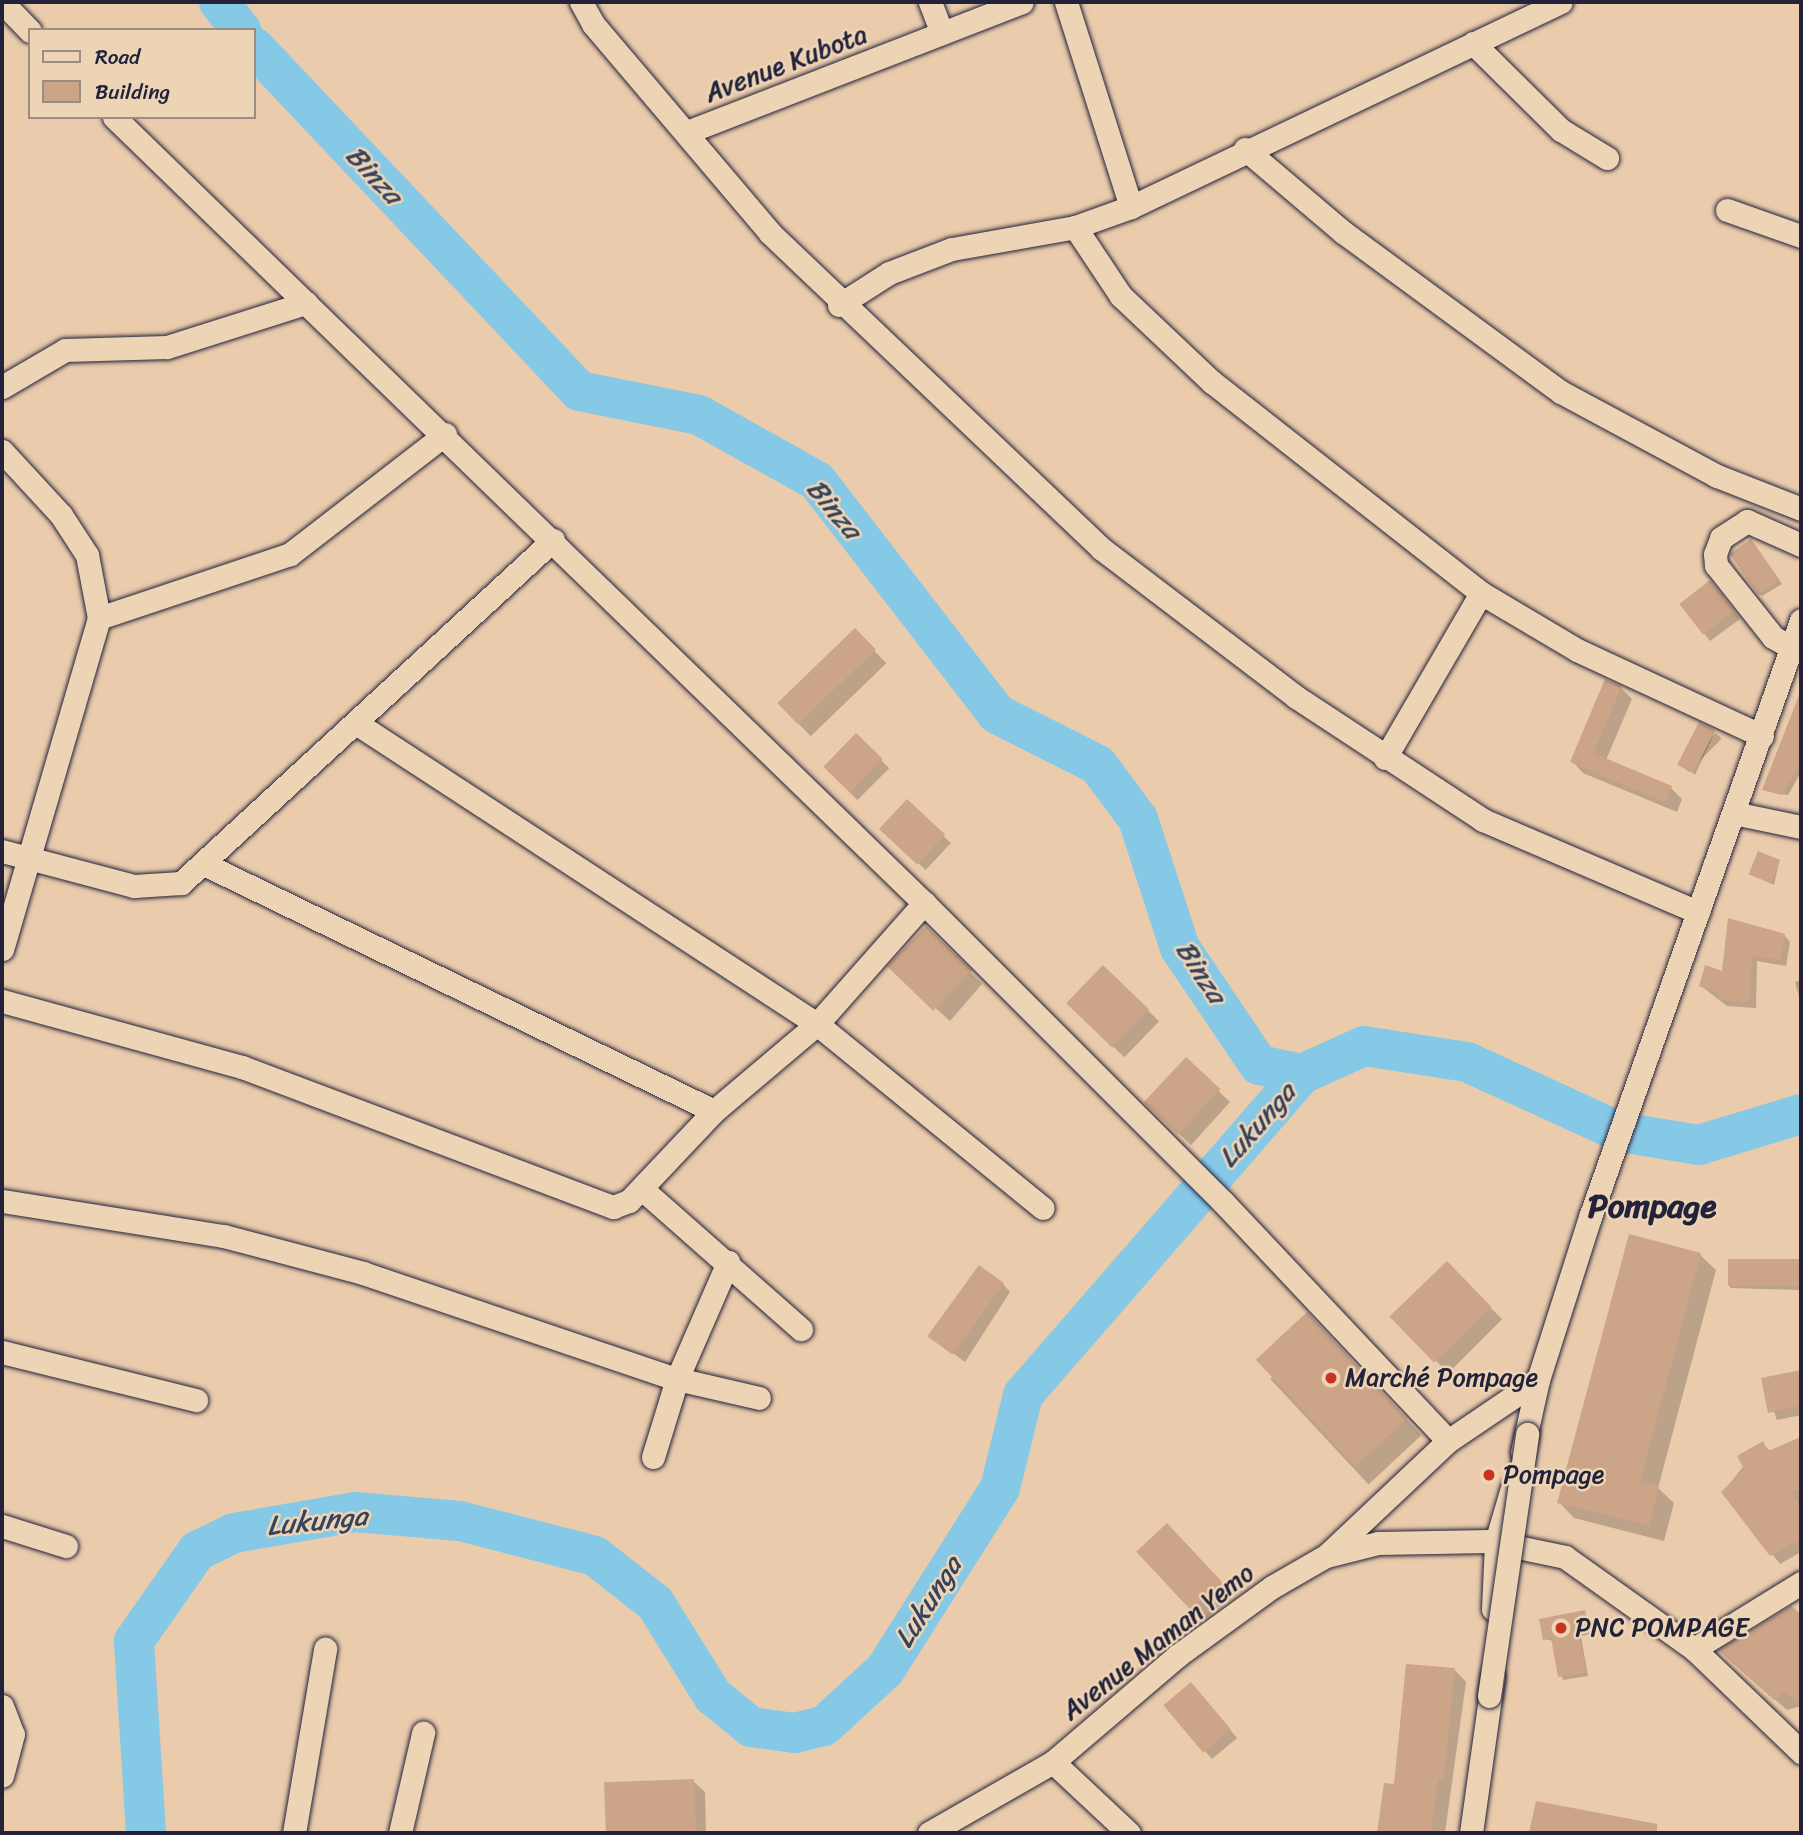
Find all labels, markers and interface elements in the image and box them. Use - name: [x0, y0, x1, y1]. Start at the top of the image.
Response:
- street label: Avenue Kubota: [700, 19, 872, 109]
- legend: [28, 28, 256, 119]
- text: Road: [95, 38, 140, 76]
- text: Building: [95, 73, 170, 111]
- water label: Binza: [339, 139, 409, 211]
- water label: Binza: [799, 472, 869, 546]
- water label: Binza: [1168, 934, 1234, 1010]
- water label: Lukunga: [1211, 1076, 1303, 1174]
- district label: Pompage: [1588, 1187, 1716, 1227]
- place label: Marché Pompage: [1345, 1362, 1538, 1394]
- marker: Marché Pompage: [1323, 1370, 1339, 1386]
- place label: Pompage: [1503, 1459, 1604, 1491]
- marker: Pompage: [1481, 1467, 1497, 1483]
- water label: Lukunga: [265, 1499, 369, 1543]
- water label: Lukunga: [887, 1550, 969, 1654]
- street label: Avenue Maman Yemo: [1055, 1557, 1261, 1727]
- place label: PNC POMPAGE: [1575, 1612, 1749, 1644]
- marker: PNC POMPAGE: [1553, 1620, 1569, 1636]

